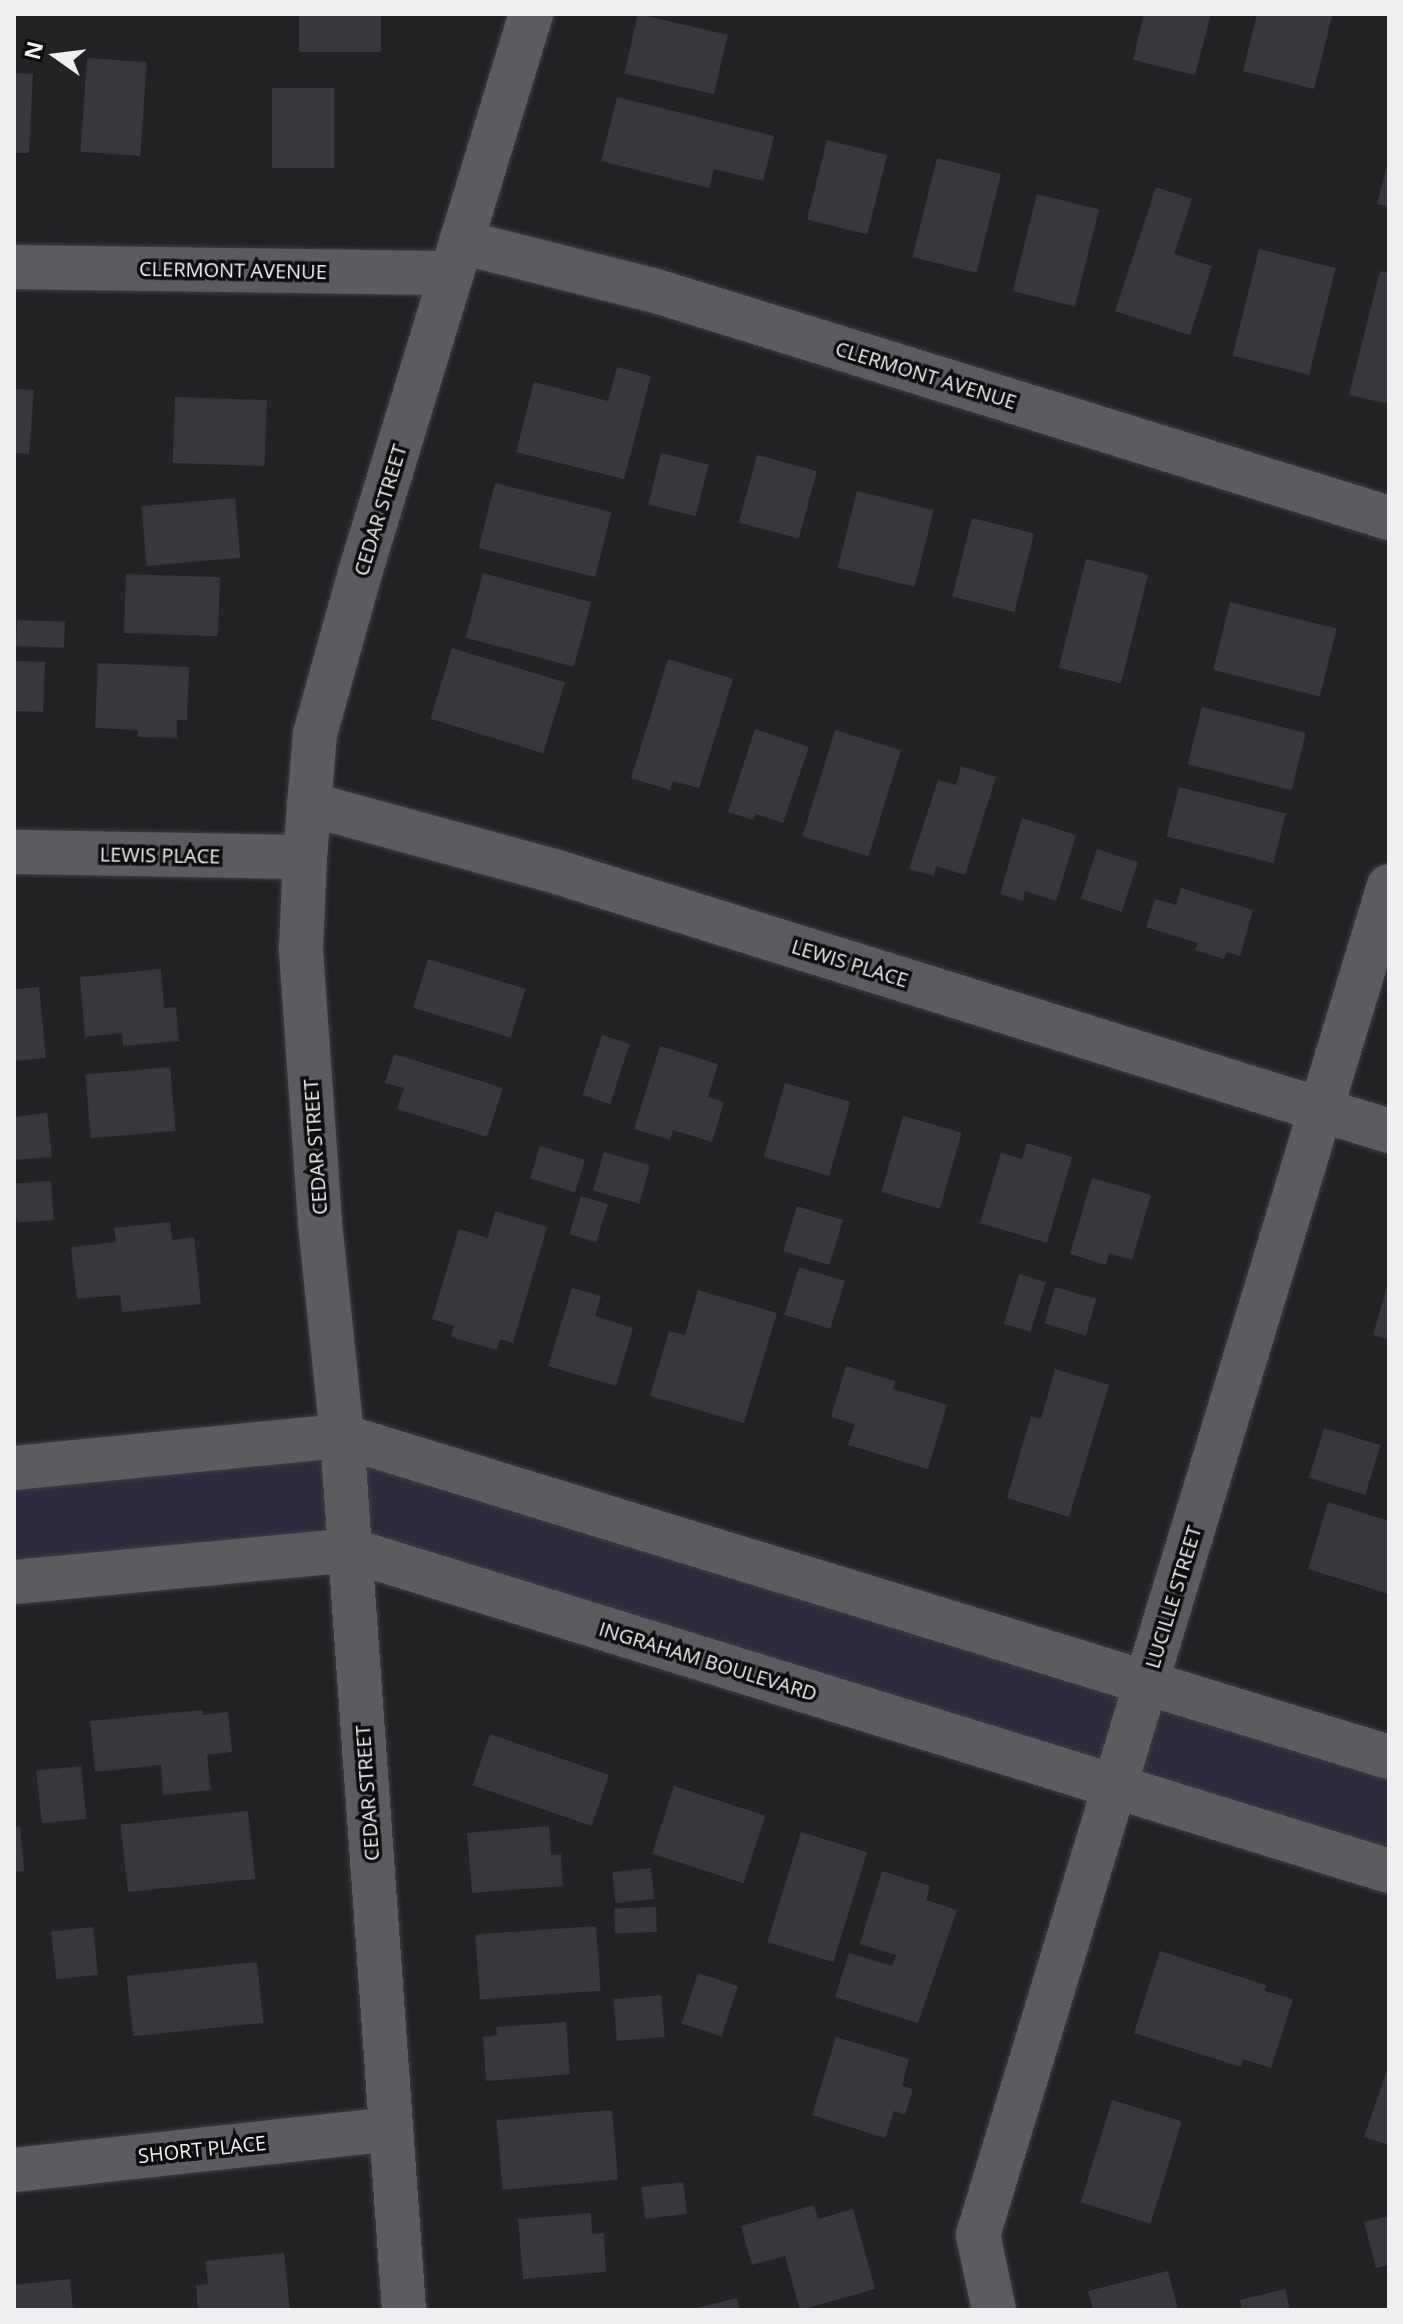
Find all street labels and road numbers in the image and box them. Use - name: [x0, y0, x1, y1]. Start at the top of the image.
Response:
- street label: CLERMONT AVENUE: [139, 256, 327, 284]
- street label: CLERMONT AVENUE: [833, 336, 1019, 414]
- street label: CEDAR STREET: [349, 441, 411, 579]
- street label: LEWIS PLACE: [100, 842, 220, 868]
- street label: LEWIS PLACE: [789, 934, 911, 992]
- street label: CEDAR STREET: [298, 1078, 332, 1216]
- street label: LUCILLE STREET: [1140, 1523, 1206, 1671]
- street label: INGRAHAM BOULEVARD: [596, 1616, 820, 1706]
- street label: CEDAR STREET: [350, 1724, 384, 1862]
- street label: SHORT PLACE: [137, 2130, 267, 2168]

